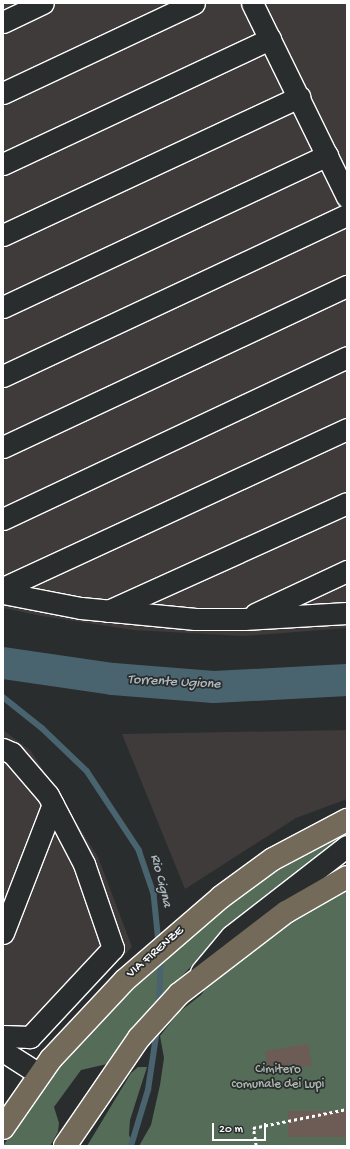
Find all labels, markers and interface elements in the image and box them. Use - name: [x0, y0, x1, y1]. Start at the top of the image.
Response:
- water label: Torrente Ugione: [127, 672, 221, 694]
- water label: Rio Cigna: [145, 853, 175, 909]
- street label: VIA FIRENZE: [124, 924, 188, 982]
- park label: Cimitero comunale dei Lupi: [232, 1063, 324, 1094]
- scale bar: [214, 1115, 268, 1141]
- text: 20 m: [219, 1123, 243, 1137]

